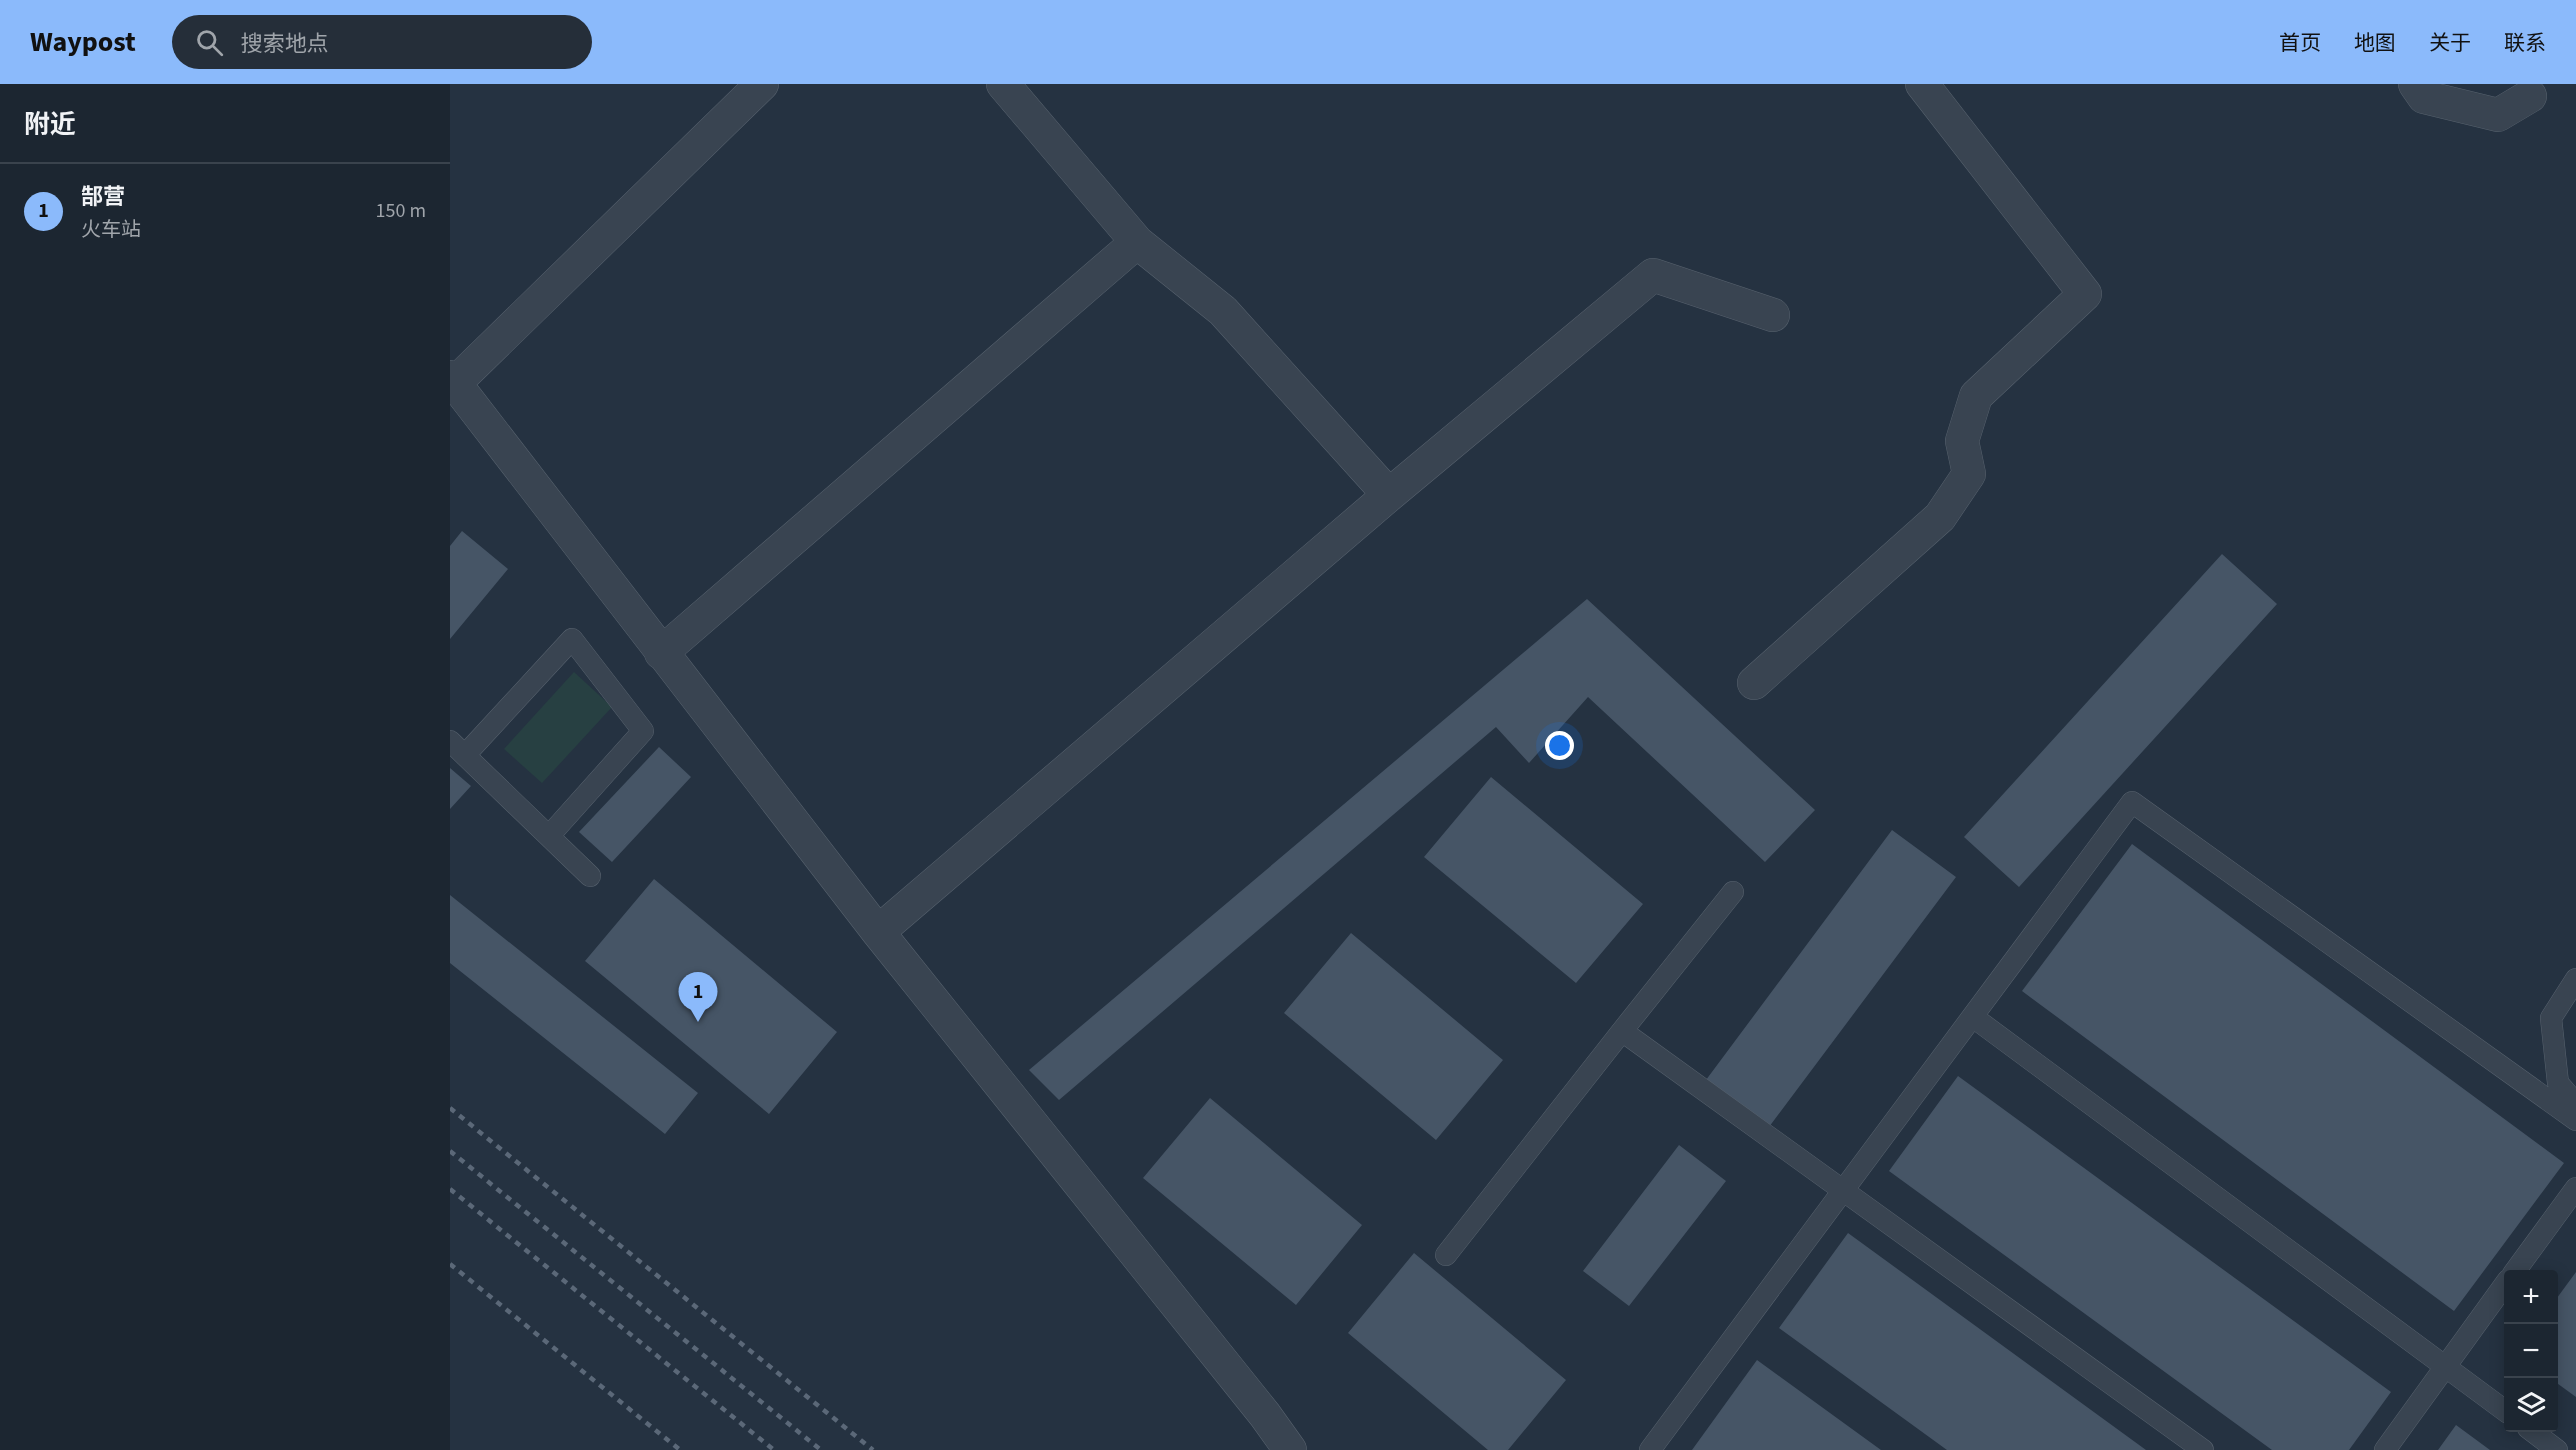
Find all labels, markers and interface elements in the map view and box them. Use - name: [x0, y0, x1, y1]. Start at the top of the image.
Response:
- search box: [172, 15, 592, 69]
- text: Waypost: [30, 22, 136, 62]
- icon: search: [193, 26, 226, 59]
- text: 搜索地点: [241, 28, 329, 60]
- text: 首页: [2279, 28, 2321, 58]
- text: 地图: [2354, 28, 2396, 58]
- text: 关于: [2429, 28, 2471, 58]
- text: 联系: [2504, 28, 2546, 58]
- text: 附近: [24, 106, 76, 143]
- text: 郜营: [81, 181, 125, 213]
- text: 1: [38, 197, 49, 225]
- text: 150 m: [376, 197, 426, 225]
- text: 火车站: [81, 216, 141, 244]
- your location: [1545, 731, 1574, 760]
- pin: 1: [678, 972, 718, 1022]
- map controls: [2504, 1270, 2558, 1432]
- button: +: [2504, 1270, 2558, 1324]
- button: −: [2504, 1324, 2558, 1378]
- button: layers: [2504, 1378, 2558, 1432]

